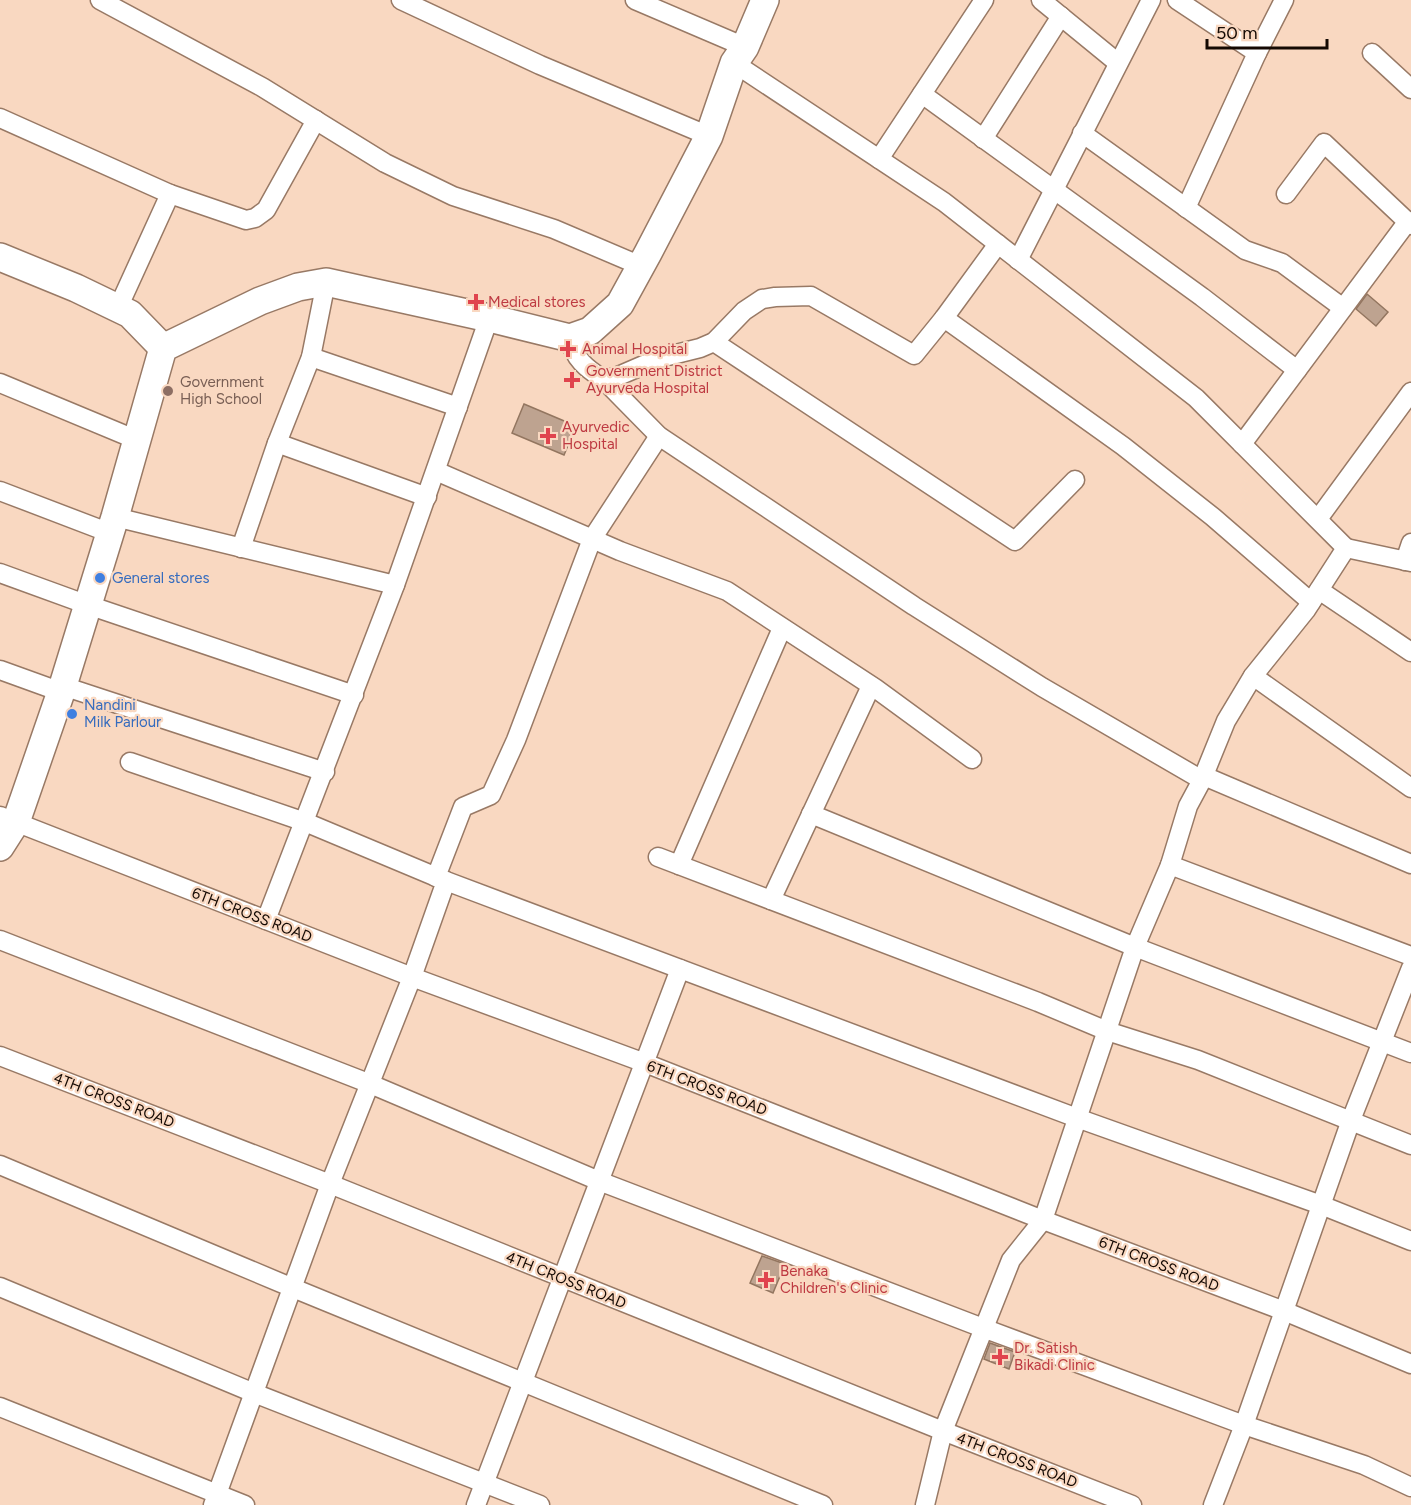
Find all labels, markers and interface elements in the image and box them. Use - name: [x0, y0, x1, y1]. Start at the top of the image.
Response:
- scale bar: [1207, 12, 1327, 50]
- text: 50 m: [1216, 22, 1258, 44]
- place label: Medical stores: [488, 293, 586, 311]
- marker: Medical stores: [469, 295, 483, 309]
- marker: Animal Hospital: [559, 340, 577, 358]
- place label: Animal Hospital: [582, 340, 687, 358]
- place label: Government District Ayurveda Hospital: [586, 362, 723, 397]
- marker: Government District Ayurveda Hospital: [563, 371, 581, 389]
- place label: Government High School: [180, 373, 264, 408]
- marker: Government High School: [161, 384, 175, 398]
- place label: Ayurvedic Hospital: [562, 418, 630, 453]
- marker: Ayurvedic Hospital: [539, 427, 557, 445]
- place label: General stores: [112, 569, 209, 587]
- marker: General stores: [93, 571, 107, 585]
- place label: Nandini Milk Parlour: [84, 696, 161, 731]
- marker: Nandini Milk Parlour: [65, 707, 79, 721]
- street label: 6TH CROSS ROAD: [189, 884, 315, 946]
- street label: 6TH CROSS ROAD: [644, 1057, 770, 1119]
- street label: 4TH CROSS ROAD: [51, 1069, 177, 1131]
- street label: 6TH CROSS ROAD: [1096, 1233, 1222, 1295]
- street label: 4TH CROSS ROAD: [503, 1248, 629, 1312]
- place label: Benaka Children's Clinic: [780, 1262, 888, 1297]
- marker: Benaka Children's Clinic: [757, 1271, 775, 1289]
- place label: Dr. Satish Bikadi Clinic: [1014, 1339, 1095, 1374]
- marker: Dr. Satish Bikadi Clinic: [991, 1348, 1009, 1366]
- street label: 4TH CROSS ROAD: [954, 1429, 1080, 1491]

